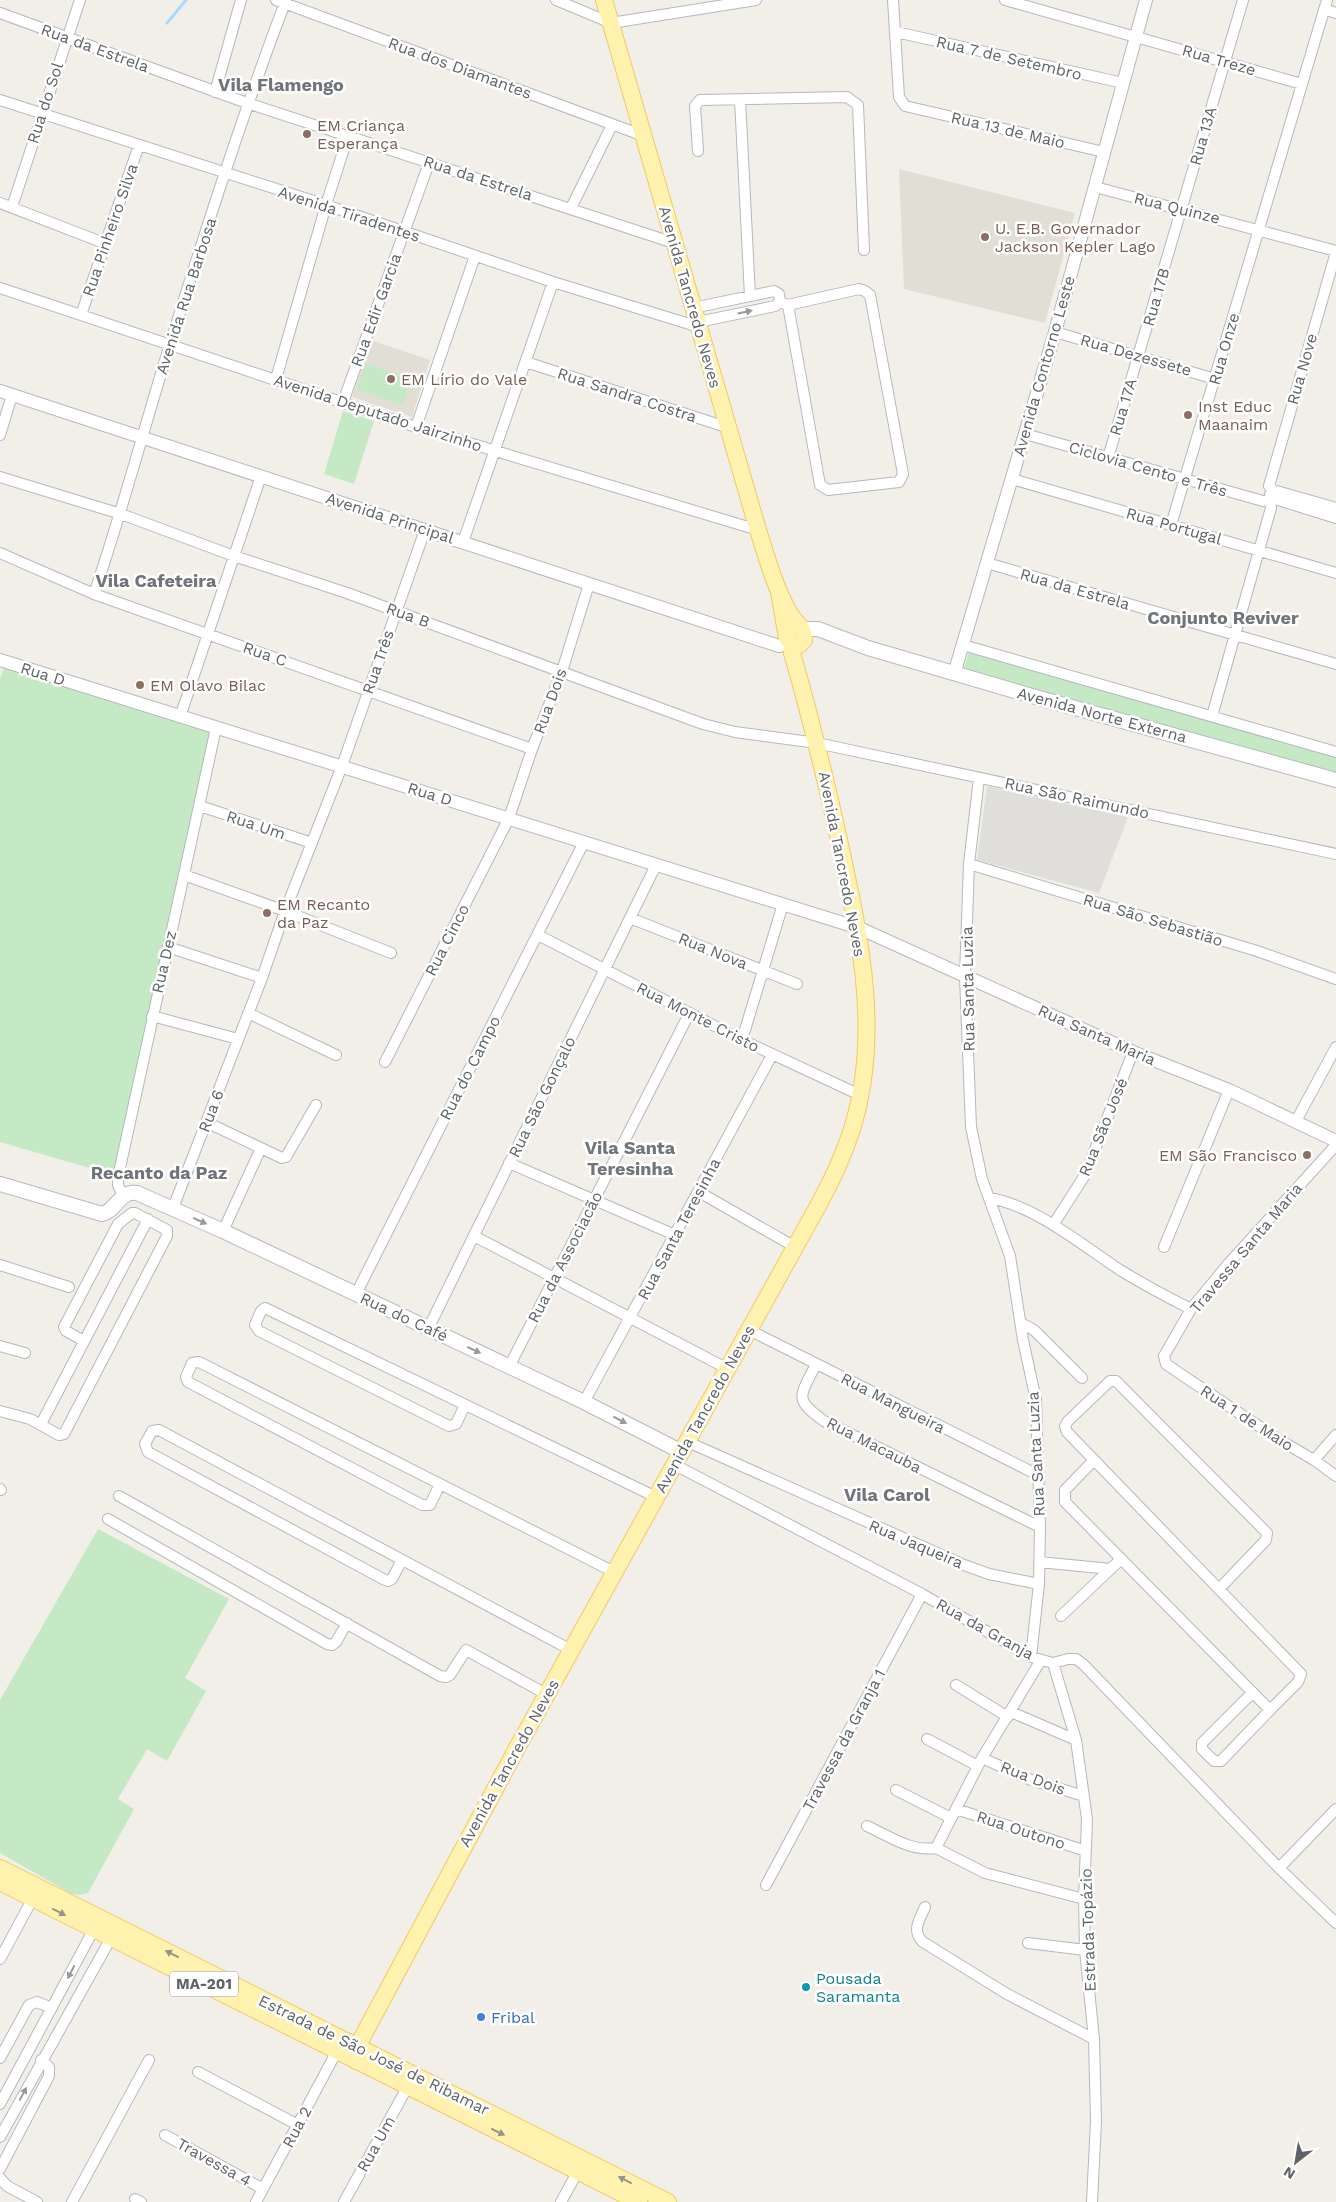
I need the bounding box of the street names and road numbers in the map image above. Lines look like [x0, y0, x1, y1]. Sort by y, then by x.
street label: Rua da Estrela [38, 20, 152, 76]
street label: Rua 7 de Setembro [934, 32, 1084, 84]
street label: Rua dos Diamantes [386, 33, 534, 103]
street label: Rua Treze [1180, 40, 1258, 80]
street label: Rua do Sol [23, 60, 67, 146]
street label: Rua 13A [1186, 104, 1221, 168]
street label: Rua 13 de Maio [949, 108, 1067, 152]
street label: Rua da Estrela [421, 151, 535, 205]
street label: Rua Pinheiro Silva [78, 161, 142, 299]
street label: Avenida Tiradentes [276, 182, 422, 246]
street label: Rua Quinze [1132, 188, 1222, 228]
street label: Avenida Tancredo Neves [655, 204, 725, 390]
street label: Avenida Rua Barbosa [152, 215, 220, 377]
street label: Rua Edir Garcia [347, 251, 405, 369]
street label: Rua 17B [1139, 266, 1173, 328]
street label: Avenida Contorno Leste [1009, 273, 1079, 459]
street label: Rua Onze [1205, 311, 1243, 387]
street label: Rua Dezessete [1078, 330, 1194, 380]
street label: Rua Nove [1283, 331, 1321, 407]
street label: Rua Sandra Costra [555, 364, 699, 426]
street label: Avenida Deputado Jairzinho [271, 370, 485, 456]
street label: Rua 17A [1105, 376, 1141, 438]
street label: Ciclovia Cento e Três [1067, 437, 1229, 501]
street label: Avenida Principal [324, 488, 457, 548]
street label: Rua Portugal [1124, 503, 1224, 549]
street label: Rua da Estrela [1018, 564, 1132, 614]
street label: Rua B [384, 598, 432, 632]
street label: Rua Três [358, 627, 398, 697]
street label: Rua C [240, 638, 290, 670]
street label: Rua D [18, 658, 68, 690]
street label: Rua Dois [529, 666, 571, 736]
street label: Avenida Norte Externa [1015, 683, 1189, 747]
street label: Avenida Tancredo Neves [815, 770, 869, 958]
street label: Rua São Raimundo [1003, 773, 1151, 823]
street label: Rua D [405, 778, 455, 810]
street label: Rua Um [224, 807, 288, 843]
street label: Rua São Sebastião [1081, 890, 1225, 950]
street label: Rua Cinco [421, 901, 473, 979]
street label: Rua Santa Luzia [957, 926, 979, 1052]
street label: Rua Dez [148, 929, 180, 995]
street label: Rua Nova [676, 929, 750, 973]
street label: Rua Monte Cristo [633, 978, 763, 1056]
street label: Rua Santa Maria [1035, 1001, 1159, 1069]
street label: Rua do Campo [436, 1013, 504, 1123]
street label: Rua São Gonçalo [504, 1033, 580, 1161]
street label: Rua São José [1075, 1075, 1131, 1179]
street label: Rua 6 [194, 1087, 228, 1135]
street label: Rua Santa Teresinha [634, 1155, 724, 1303]
street label: Travessa Santa Maria [1186, 1179, 1306, 1317]
street label: Rua da Associacão [524, 1188, 606, 1326]
street label: Rua do Café [357, 1288, 451, 1346]
street label: Avenida Tancredo Neves [651, 1322, 759, 1496]
street label: Rua Mangueira [838, 1369, 948, 1437]
street label: Rua 1 de Maio [1197, 1381, 1297, 1455]
street label: Rua Santa Luzia [1023, 1391, 1049, 1517]
street label: Rua Macauba [823, 1413, 925, 1477]
street label: Rua Jaqueira [866, 1516, 966, 1572]
street label: Rua da Granja [933, 1594, 1037, 1664]
street label: Travessa da Granja 1 [799, 1666, 889, 1814]
street label: Avenida Tancredo Neves [455, 1676, 563, 1850]
street label: Rua Dois [998, 1757, 1068, 1799]
street label: Rua Outono [974, 1807, 1068, 1853]
street label: Estrada Topázio [1076, 1868, 1100, 1992]
road number: MA-201 [170, 1972, 238, 1996]
street label: Estrada de São José de Ribamar [255, 1991, 493, 2120]
street label: Rua 2 [278, 2103, 316, 2151]
street label: Rua Um [353, 2113, 399, 2175]
street label: Travessa 4 [174, 2134, 255, 2190]

